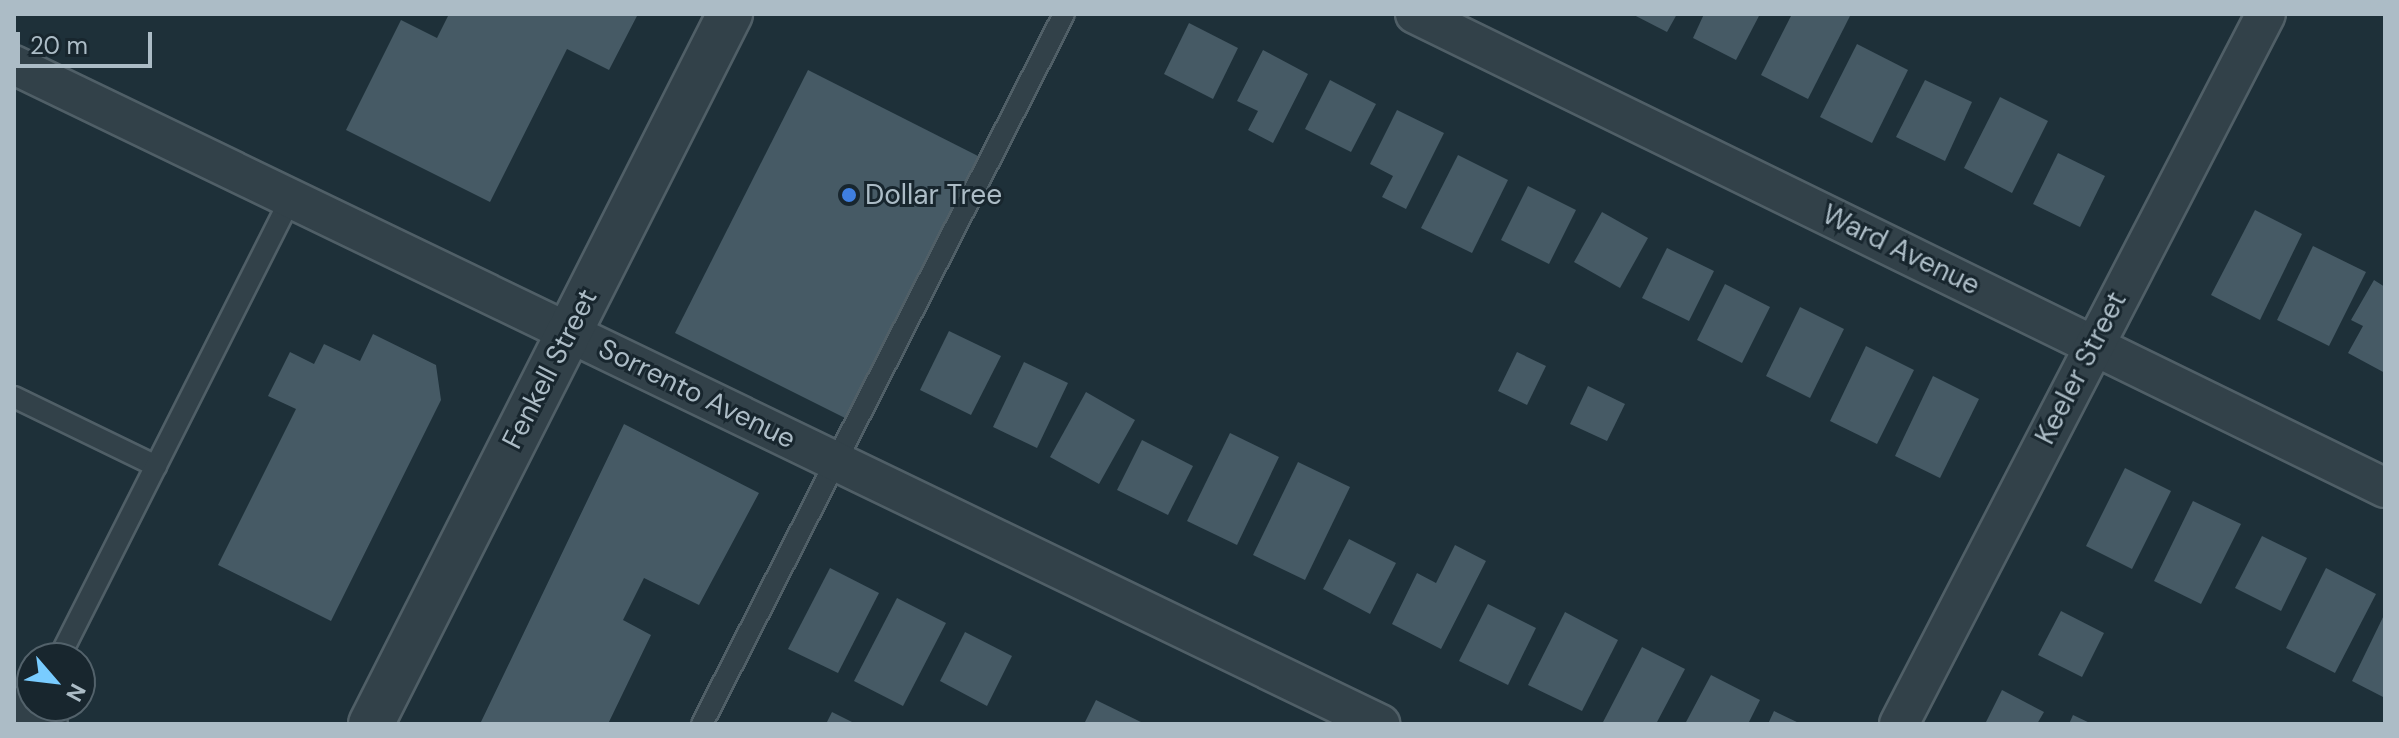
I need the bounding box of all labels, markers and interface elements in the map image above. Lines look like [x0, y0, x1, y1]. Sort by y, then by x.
scale bar [20, 16, 156, 66]
text: 20 m [30, 30, 88, 61]
place label: Dollar Tree [865, 178, 1002, 212]
marker: Dollar Tree [840, 186, 858, 204]
street label: Ward Avenue [1817, 197, 1985, 303]
street label: Fenkell Street [495, 284, 605, 454]
street label: Keeler Street [2028, 286, 2134, 450]
street label: Sorrento Avenue [593, 332, 801, 456]
north arrow [16, 642, 96, 722]
text: N [59, 679, 92, 706]

